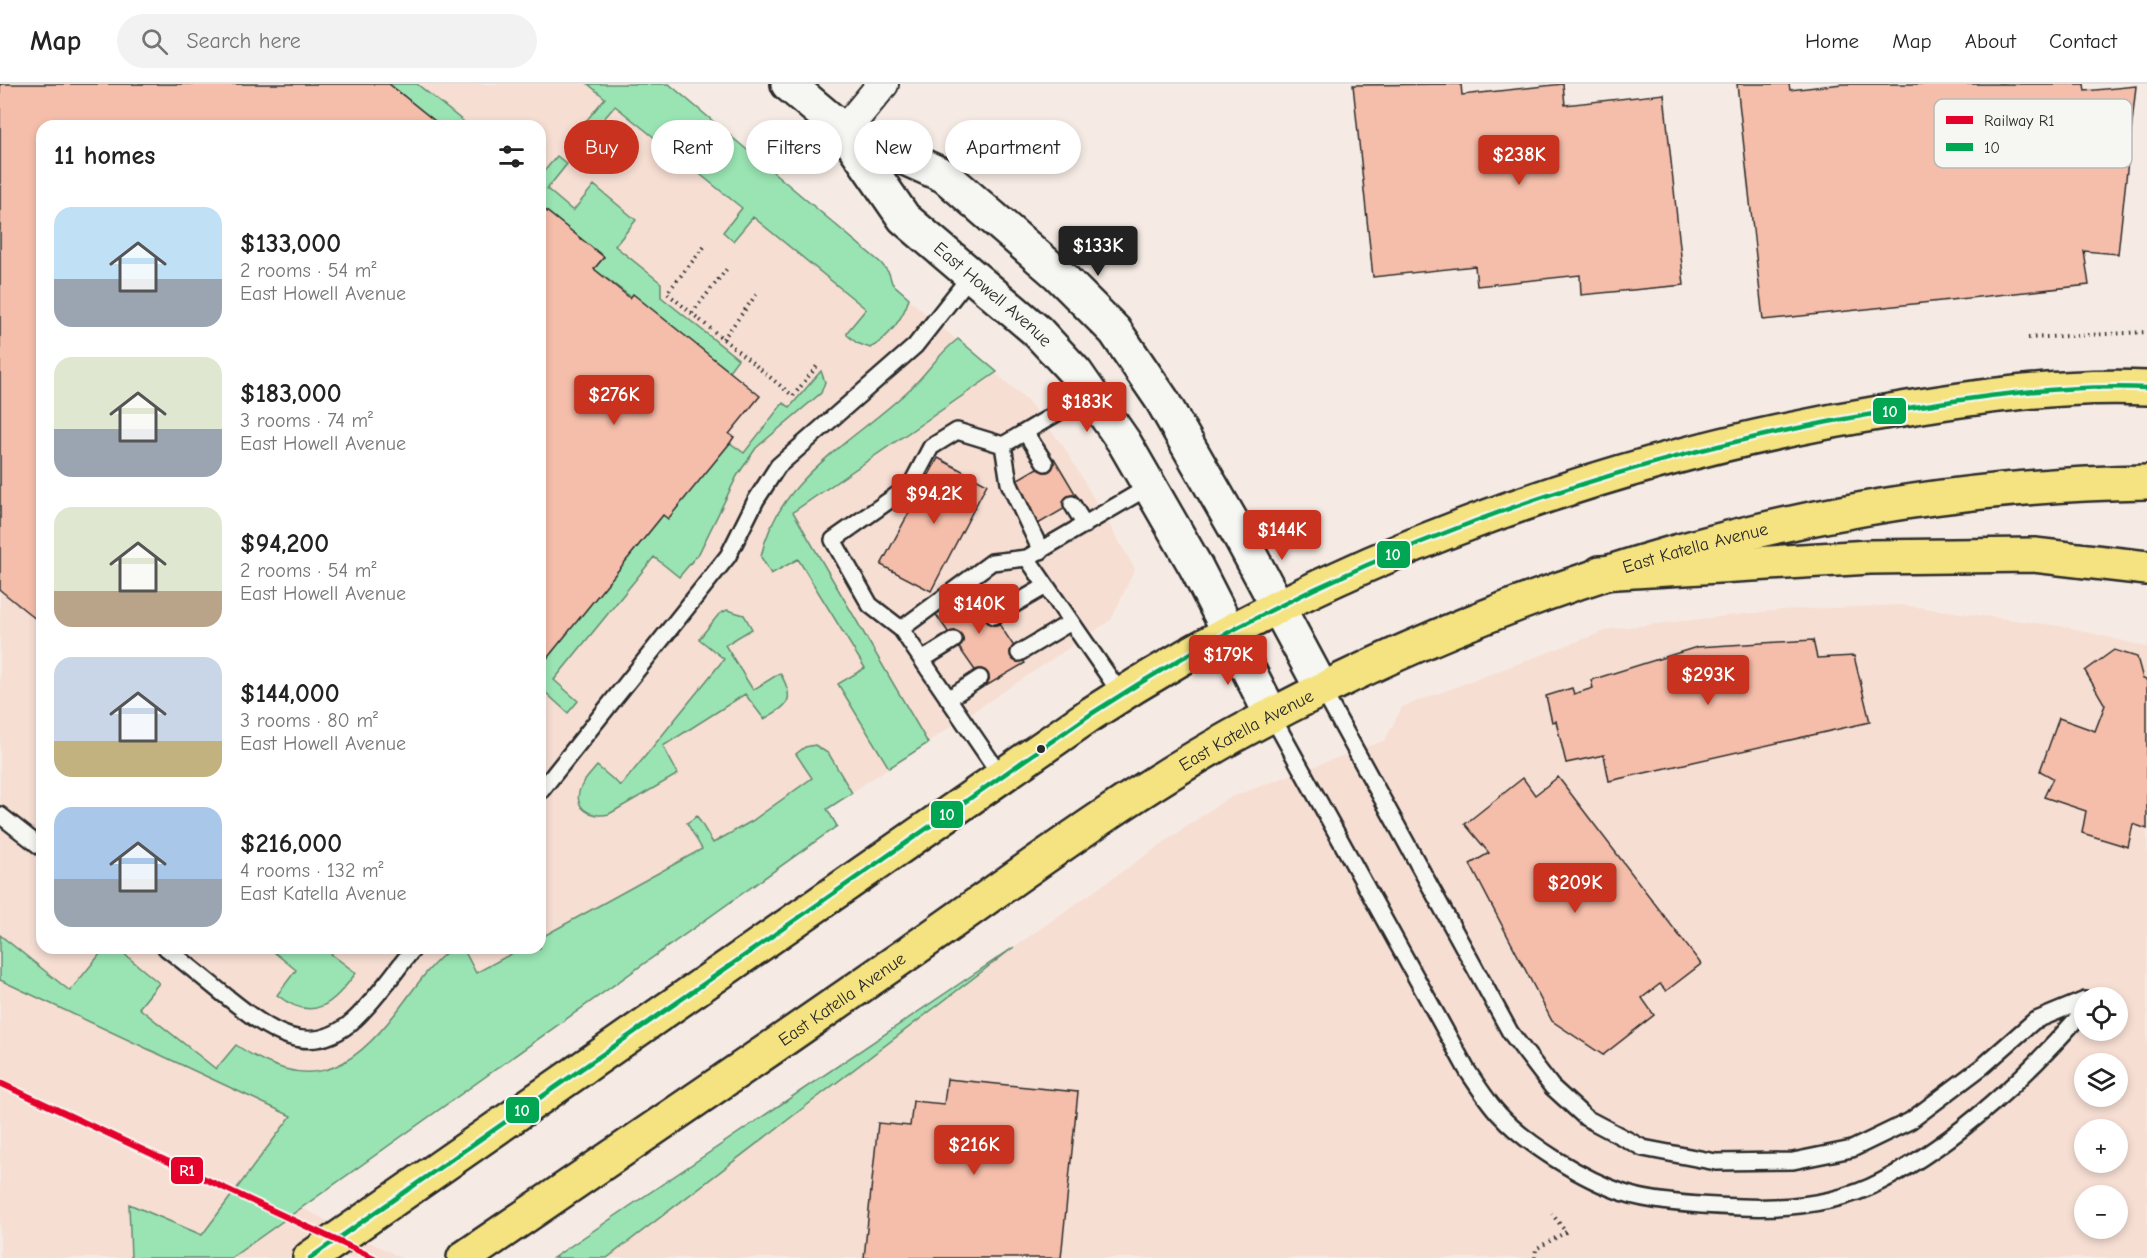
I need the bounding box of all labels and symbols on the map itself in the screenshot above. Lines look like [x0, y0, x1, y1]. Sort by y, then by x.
legend [1934, 99, 2132, 168]
text: Railway R1 [1984, 112, 2055, 130]
pin: $238K [1477, 135, 1561, 186]
text: 10 [1984, 139, 2000, 157]
pin: $133K [1056, 226, 1140, 277]
street label: East Howell Avenue [930, 237, 1057, 351]
pin: $276K [572, 375, 656, 426]
pin: $183K [1045, 382, 1129, 433]
line badge: 10 [1872, 397, 1907, 425]
text: 10 [1882, 403, 1898, 421]
pin: $94.2K [885, 474, 983, 525]
pin: $144K [1240, 510, 1324, 561]
street label: East Katella Avenue [1620, 518, 1770, 578]
line badge: 10 [1376, 540, 1411, 569]
text: 10 [1385, 546, 1401, 564]
pin: $140K [937, 584, 1021, 635]
pin: $179K [1186, 635, 1270, 686]
pin: $293K [1666, 655, 1750, 706]
street label: East Katella Avenue [1175, 685, 1317, 776]
unlabelled marker [1035, 743, 1047, 755]
line badge: 10 [930, 800, 964, 829]
text: 10 [939, 806, 955, 824]
pin: $209K [1533, 863, 1617, 914]
street label: East Katella Avenue [774, 948, 910, 1051]
line badge: 10 [505, 1096, 540, 1124]
text: 10 [514, 1102, 530, 1120]
pin: $216K [932, 1125, 1016, 1176]
line badge: R1 [170, 1156, 204, 1185]
text: R1 [179, 1162, 195, 1180]

